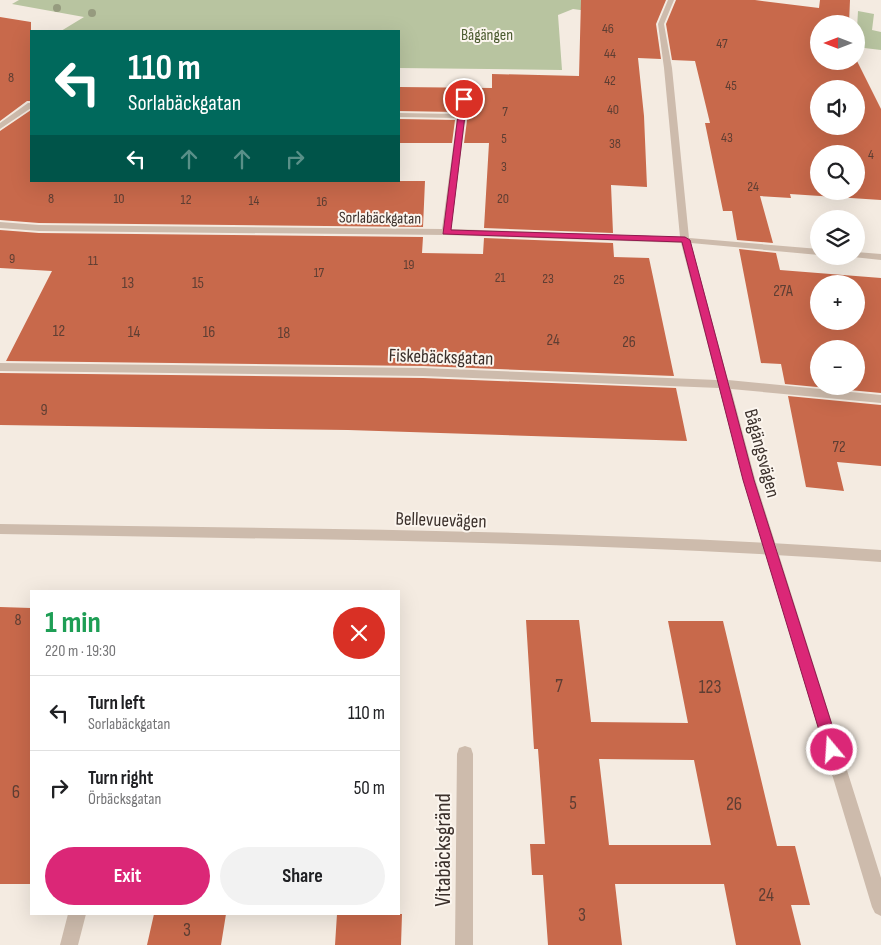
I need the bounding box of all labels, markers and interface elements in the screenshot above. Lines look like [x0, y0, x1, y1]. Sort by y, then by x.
north arrow [810, 15, 865, 70]
map controls [810, 15, 865, 395]
house number: 46 [602, 20, 614, 37]
park label: Bågängen [461, 26, 513, 45]
house number: 47 [716, 35, 728, 52]
house number: 44 [604, 45, 616, 62]
text: 110 m [128, 47, 201, 90]
icon: left [45, 50, 110, 115]
house number: 8 [8, 69, 14, 86]
house number: 42 [604, 72, 616, 89]
house number: 45 [725, 77, 737, 94]
pin [443, 78, 485, 120]
button: sound [810, 80, 865, 135]
icon: arrive [450, 85, 478, 113]
text: Sorlabäckgatan [128, 90, 241, 117]
house number: 40 [607, 101, 619, 118]
house number: 7 [502, 103, 508, 120]
house number: 43 [721, 129, 733, 146]
house number: 5 [501, 130, 507, 147]
house number: 38 [609, 135, 621, 152]
icon: left [122, 145, 150, 173]
icon: ahead [175, 145, 203, 173]
icon: ahead [228, 145, 256, 173]
icon: right [281, 145, 309, 173]
button: search [810, 145, 865, 200]
house number: 4 [868, 146, 874, 163]
house number: 3 [501, 158, 507, 175]
house number: 24 [747, 178, 759, 195]
house number: 8 [48, 190, 54, 207]
house number: 10 [113, 190, 125, 207]
house number: 20 [497, 190, 509, 207]
house number: 12 [181, 191, 192, 208]
house number: 14 [249, 192, 260, 209]
house number: 16 [316, 193, 328, 210]
street label: Sorlabäckgatan [339, 208, 421, 229]
button: layers [810, 210, 865, 265]
house number: 9 [9, 250, 15, 267]
house number: 11 [88, 252, 98, 269]
house number: 19 [403, 256, 415, 273]
house number: 17 [314, 264, 325, 281]
house number: 21 [495, 269, 505, 286]
house number: 23 [542, 270, 554, 287]
house number: 25 [613, 271, 625, 288]
house number: 13 [122, 274, 134, 293]
house number: 15 [192, 274, 204, 293]
button: + [810, 275, 865, 330]
house number: 27A [773, 282, 793, 301]
house number: 12 [53, 322, 65, 341]
house number: 14 [128, 323, 140, 342]
house number: 16 [203, 323, 215, 342]
house number: 18 [278, 324, 290, 343]
house number: 24 [546, 331, 560, 350]
house number: 26 [622, 333, 636, 352]
button: − [810, 340, 865, 395]
street label: Fiskebäcksgatan [388, 344, 494, 371]
house number: 9 [40, 401, 48, 420]
street label: Bågängsvägen [739, 407, 784, 500]
house number: 72 [833, 438, 845, 457]
street label: Bellevuevägen [395, 507, 487, 534]
text: 1 min [45, 605, 101, 641]
button: close [333, 607, 385, 659]
house number: 8 [14, 611, 22, 630]
text: 220 m · 19:30 [45, 642, 116, 661]
house number: 7 [555, 675, 563, 698]
house number: 123 [699, 676, 721, 699]
text: Turn left [88, 692, 145, 715]
icon: left [45, 699, 73, 727]
text: 110 m [348, 702, 385, 725]
text: Sorlabäckgatan [88, 715, 170, 734]
position arrow [805, 723, 857, 775]
text: Turn right [88, 767, 153, 790]
icon: right [45, 774, 73, 802]
text: 50 m [354, 777, 385, 800]
house number: 6 [12, 781, 20, 804]
text: Örbäcksgatan [88, 790, 161, 809]
house number: 5 [569, 792, 577, 815]
street label: Vitabäcksgränd [430, 793, 457, 907]
house number: 26 [726, 793, 742, 816]
button: Exit [45, 847, 210, 905]
button: Share [220, 847, 385, 905]
house number: 24 [758, 884, 774, 907]
house number: 3 [578, 904, 586, 927]
house number: 3 [183, 919, 191, 942]

